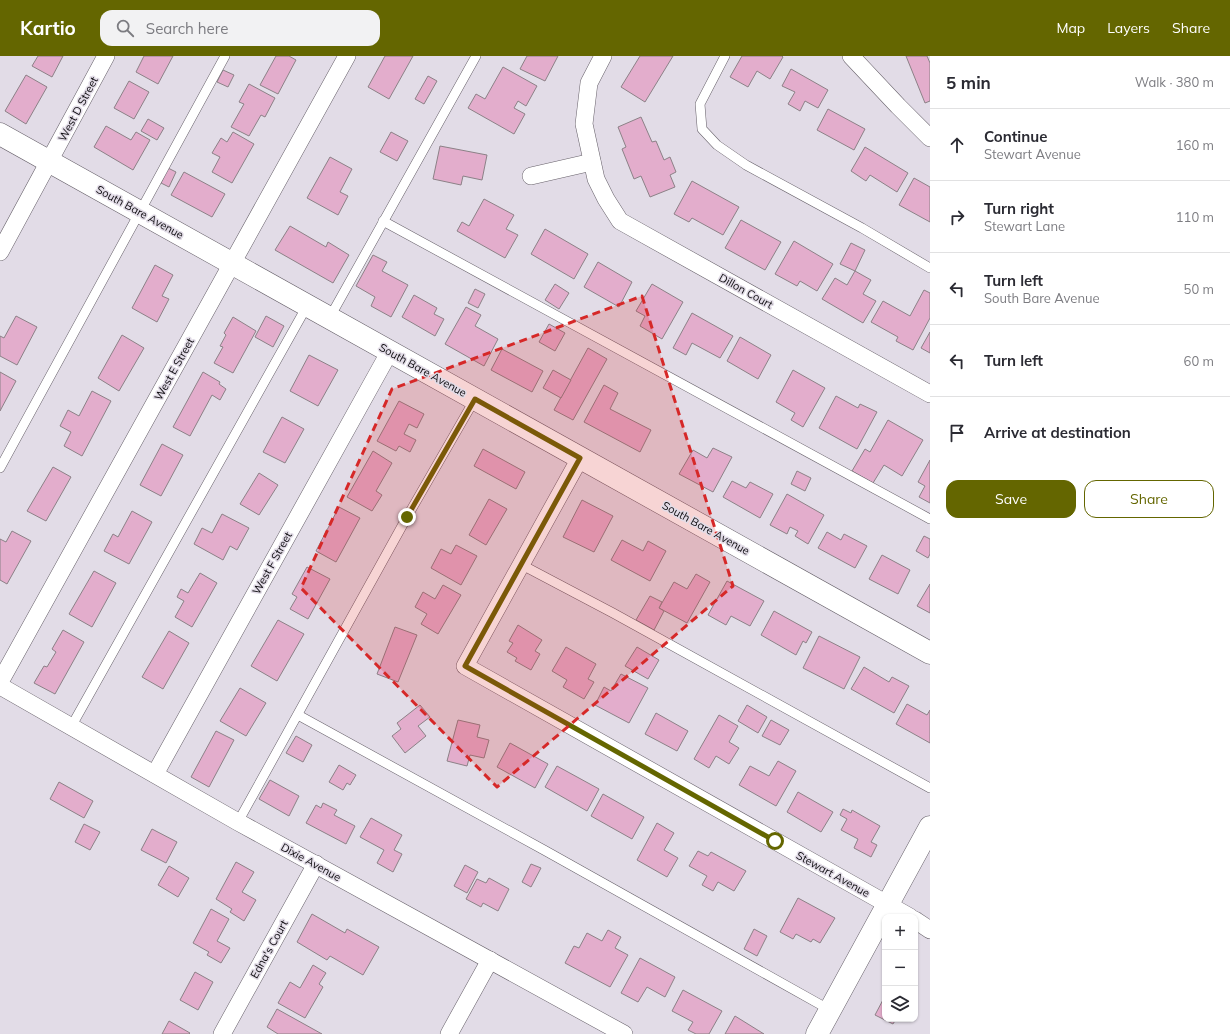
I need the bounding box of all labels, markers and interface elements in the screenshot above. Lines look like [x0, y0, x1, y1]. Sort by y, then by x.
search box [100, 10, 380, 46]
text: Kartio [20, 16, 76, 40]
icon: search [114, 17, 136, 39]
text: Search here [146, 19, 228, 38]
text: Map [1056, 19, 1085, 37]
text: Layers [1107, 19, 1150, 37]
text: Share [1172, 19, 1210, 37]
text: 5 min [946, 72, 991, 93]
street label: West D Street [55, 74, 101, 144]
text: Walk · 380 m [1135, 74, 1214, 90]
text: Continue [984, 127, 1047, 146]
icon: ahead [946, 134, 968, 156]
text: 160 m [1176, 137, 1214, 153]
text: Stewart Avenue [984, 146, 1081, 162]
street label: South Bare Avenue [94, 182, 186, 242]
text: Turn right [984, 199, 1054, 218]
icon: right [946, 206, 968, 228]
text: 110 m [1176, 209, 1214, 225]
text: Stewart Lane [984, 218, 1065, 234]
street label: Dillon Court [717, 270, 776, 312]
text: Turn left [984, 271, 1043, 290]
icon: left [946, 278, 968, 300]
text: 50 m [1184, 281, 1214, 297]
text: South Bare Avenue [984, 290, 1100, 306]
street label: West E Street [151, 335, 197, 403]
street label: South Bare Avenue [377, 340, 469, 400]
icon: left [946, 350, 968, 372]
text: Turn left [984, 351, 1043, 370]
text: 60 m [1184, 353, 1214, 369]
icon: arrive [946, 422, 968, 444]
text: Arrive at destination [984, 423, 1131, 442]
button: Save [946, 480, 1076, 518]
button: Share [1084, 480, 1214, 518]
street label: South Bare Avenue [660, 498, 752, 558]
route end [398, 508, 416, 526]
street label: West F Street [249, 529, 295, 597]
route start [766, 832, 784, 850]
street label: Dixie Avenue [279, 840, 343, 884]
street label: Stewart Avenue [794, 848, 872, 900]
map controls [882, 914, 918, 1022]
button: + [882, 914, 918, 950]
street label: Edna's Court [247, 917, 291, 981]
button: − [882, 950, 918, 986]
button: layers [882, 986, 918, 1022]

